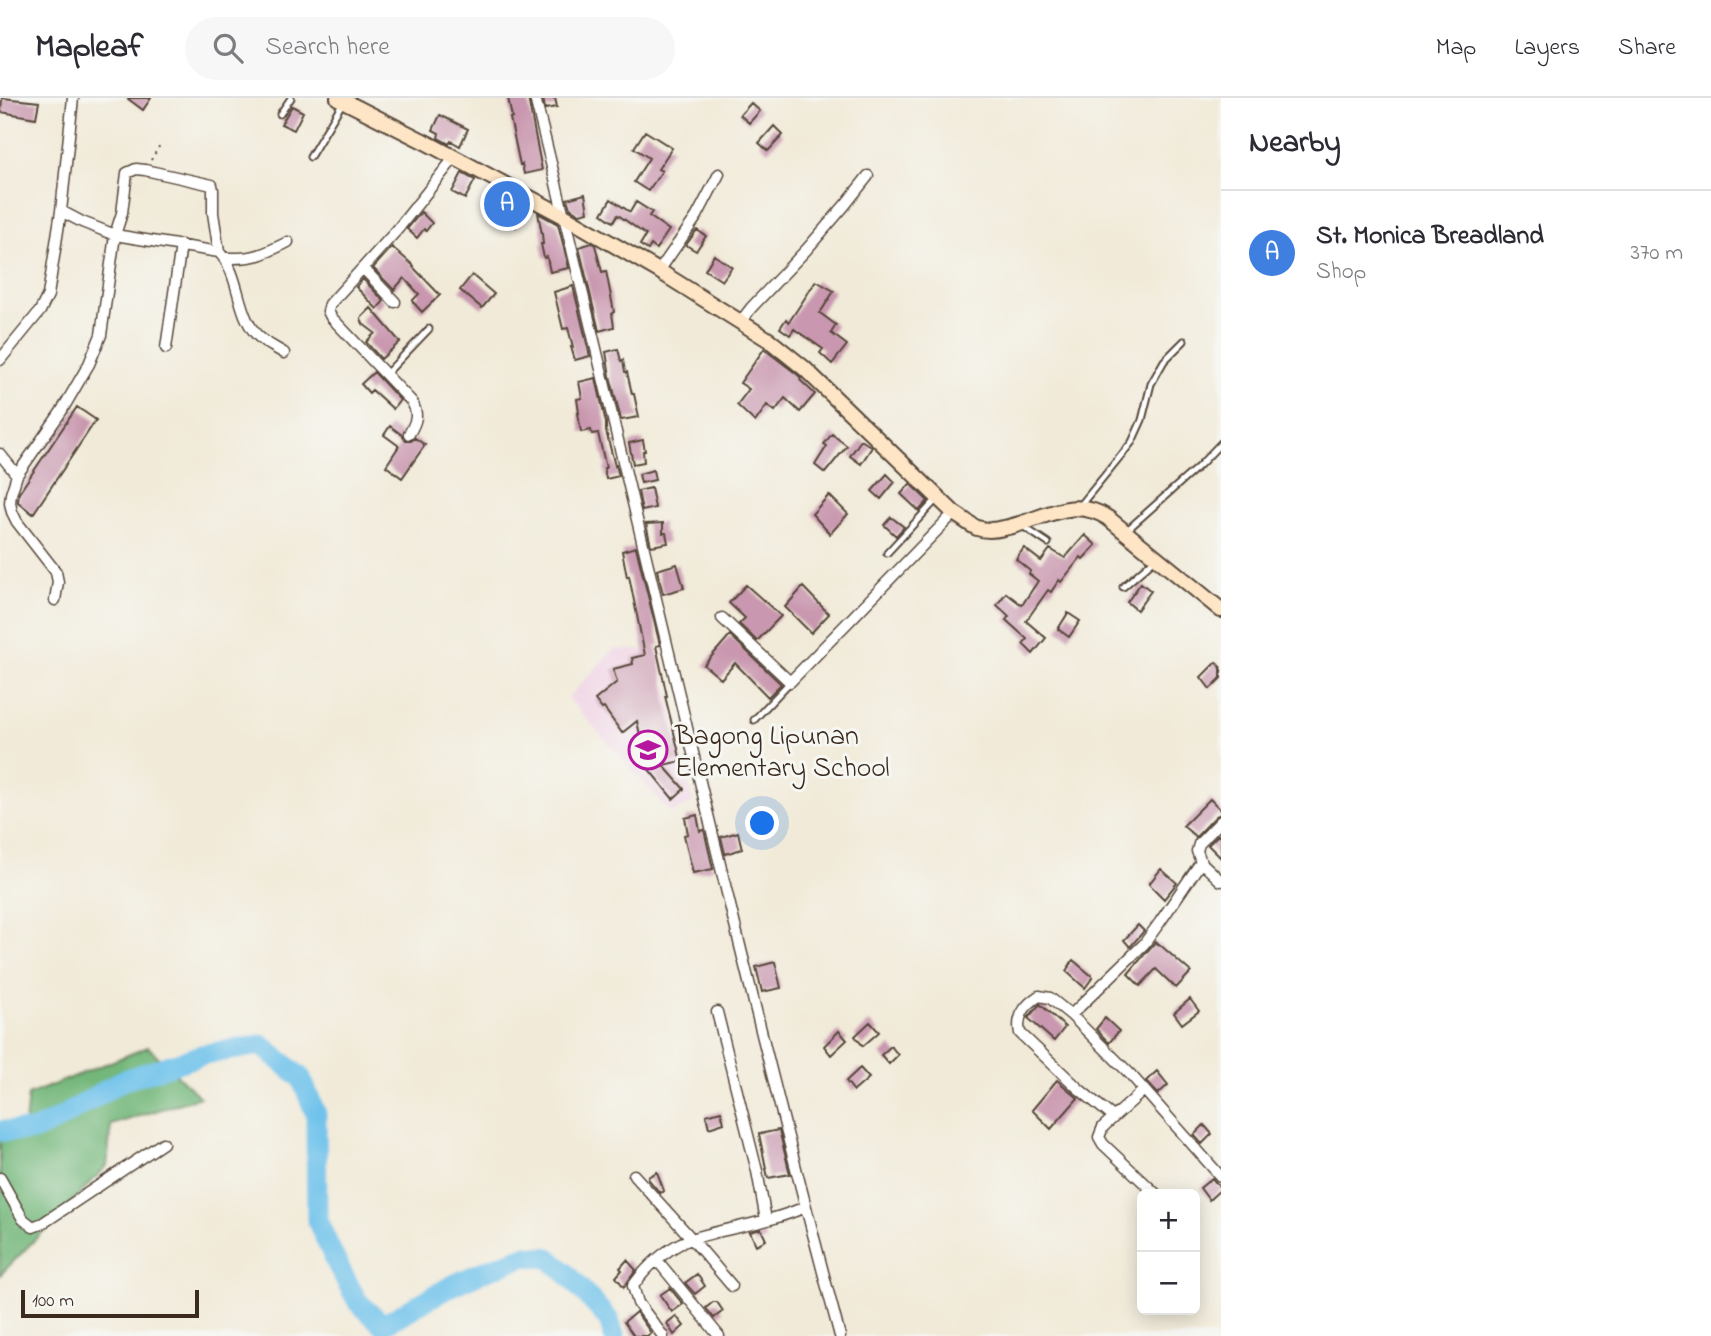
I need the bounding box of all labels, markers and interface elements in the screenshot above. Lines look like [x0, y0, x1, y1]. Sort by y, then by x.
search box [185, 17, 675, 80]
text: Mapleaf [35, 24, 143, 72]
icon: search [209, 29, 247, 67]
text: Search here [265, 29, 390, 67]
text: Map [1436, 31, 1476, 66]
text: Layers [1514, 31, 1580, 66]
text: Share [1618, 31, 1676, 66]
text: Nearby [1249, 122, 1341, 166]
pin: A [484, 178, 530, 230]
text: St. Monica Breadland [1316, 218, 1544, 256]
text: A [1265, 237, 1279, 270]
text: 370 m [1630, 237, 1683, 270]
text: Shop [1316, 256, 1366, 289]
place label: Bagong Lipunan Elementary School [674, 717, 890, 790]
school or university icon: Bagong Lipunan Elementary School [627, 729, 669, 771]
your location [745, 806, 779, 840]
map controls [1137, 1189, 1200, 1315]
button: + [1137, 1189, 1200, 1252]
button: − [1137, 1252, 1200, 1315]
scale bar [21, 1287, 200, 1319]
text: 100 m [32, 1288, 74, 1315]

